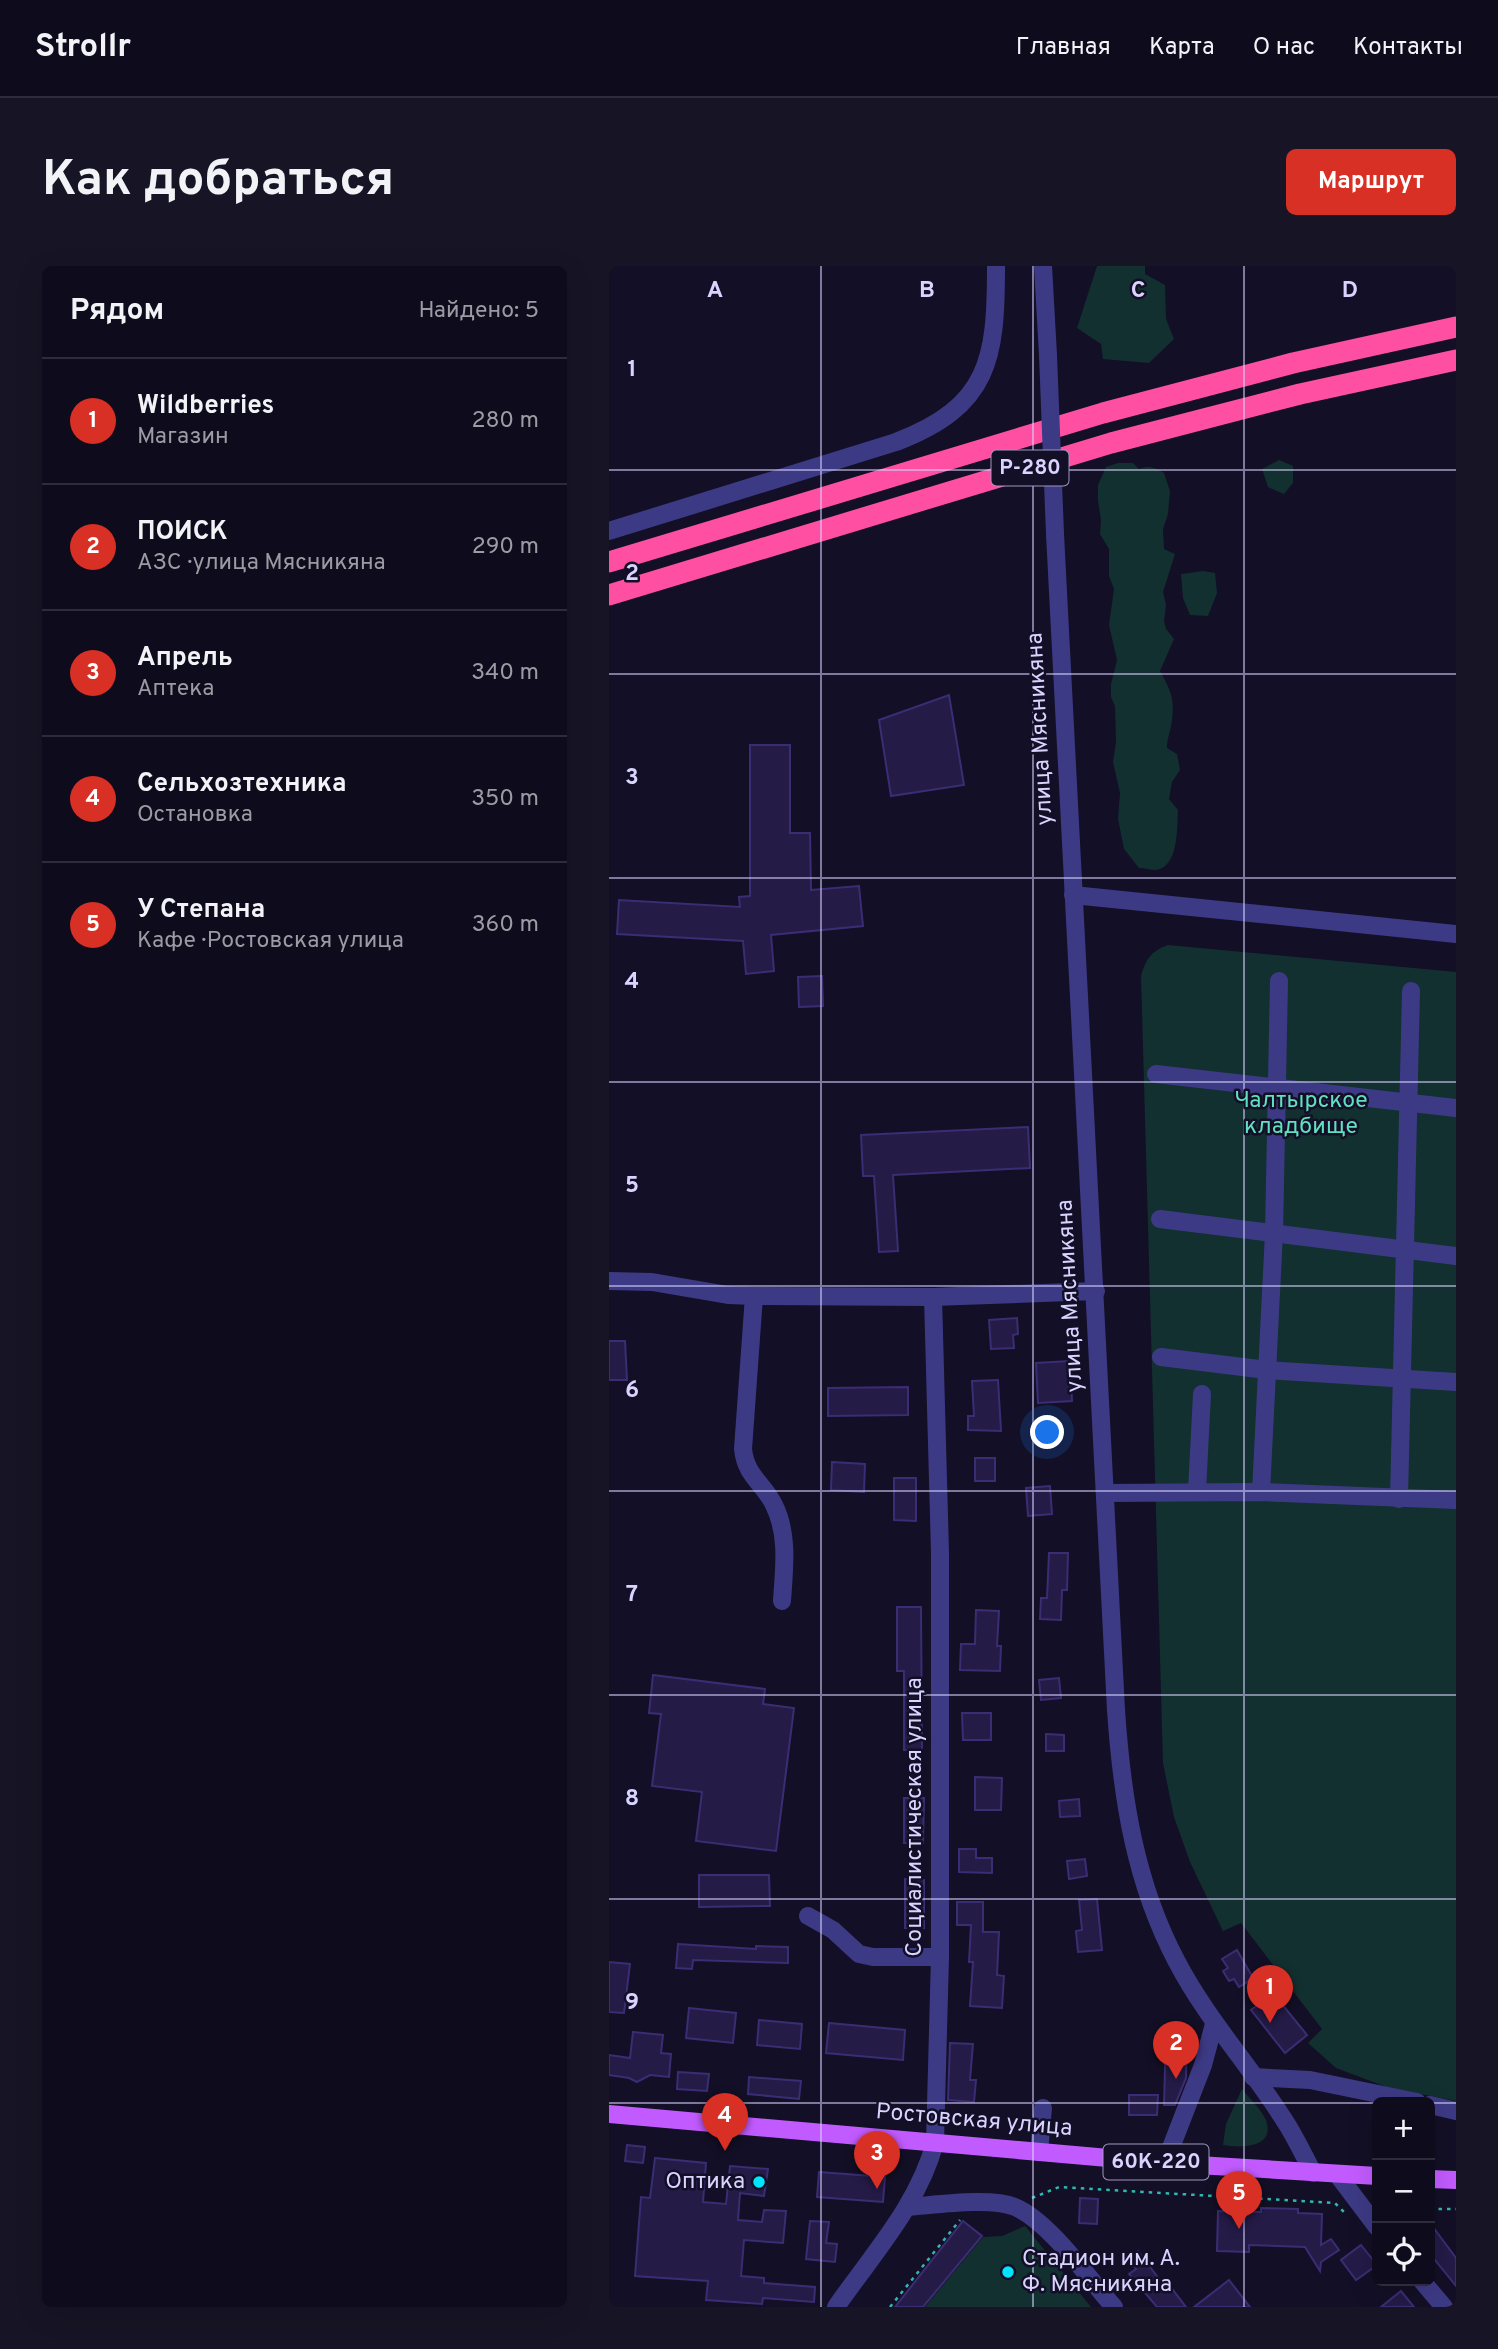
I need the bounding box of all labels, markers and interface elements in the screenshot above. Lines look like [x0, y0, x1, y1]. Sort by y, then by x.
text: Strollr [35, 27, 131, 69]
text: Главная [1016, 33, 1111, 63]
text: Карта [1149, 33, 1215, 63]
text: О нас [1253, 33, 1315, 63]
text: Контакты [1353, 33, 1463, 63]
button: Маршрут [1286, 149, 1456, 215]
text: Как добраться [42, 151, 394, 213]
text: A [707, 277, 723, 306]
text: B [919, 277, 935, 306]
text: C [1131, 277, 1145, 306]
text: D [1342, 277, 1358, 306]
text: Рядом [70, 293, 164, 330]
text: Найдено: 5 [418, 297, 539, 326]
text: 1 [627, 356, 637, 385]
text: Wildberries [137, 390, 274, 423]
text: 1 [88, 407, 98, 436]
text: 280 m [471, 407, 539, 436]
text: Магазин [137, 423, 229, 452]
road number: Р-280 [991, 450, 1069, 486]
text: ПОИСК [137, 516, 228, 549]
text: 2 [86, 533, 100, 562]
text: 290 m [472, 533, 539, 562]
text: АЗС · улица Мясникяна [137, 549, 386, 578]
text: 2 [625, 560, 639, 589]
street label: улица Мясникяна [1021, 632, 1061, 826]
text: Апрель [137, 642, 233, 675]
text: 3 [86, 659, 100, 688]
text: 340 m [471, 659, 539, 688]
text: Аптека [137, 675, 214, 704]
text: 3 [625, 764, 639, 793]
text: Сельхозтехника [137, 768, 346, 801]
text: 4 [86, 785, 100, 814]
text: 350 m [471, 785, 539, 814]
text: Остановка [137, 801, 253, 830]
text: У Степана [137, 894, 265, 927]
text: 5 [86, 911, 100, 940]
text: 360 m [472, 911, 539, 940]
text: Кафе · Ростовская улица [137, 927, 404, 956]
text: 4 [625, 968, 639, 997]
park label: Чалтырское кладбище [1234, 1087, 1368, 1142]
text: 5 [625, 1172, 639, 1201]
street label: улица Мясникяна [1051, 1199, 1091, 1393]
text: 6 [625, 1377, 639, 1406]
your location [1030, 1415, 1064, 1449]
text: 7 [626, 1581, 638, 1610]
street label: Социалистическая улица [901, 1677, 930, 1957]
text: 8 [625, 1785, 639, 1814]
pin: 1 [1247, 1965, 1293, 2023]
text: 9 [625, 1989, 639, 2018]
pin: 2 [1153, 2021, 1199, 2079]
pin: 4 [702, 2093, 748, 2151]
map controls [1372, 2097, 1435, 2286]
button: + [1372, 2097, 1435, 2160]
street label: Ростовская улица [875, 2098, 1073, 2144]
pin: 3 [854, 2131, 900, 2189]
road number: 60К-220 [1103, 2144, 1209, 2179]
button: − [1372, 2160, 1435, 2223]
place label: Оптика [665, 2168, 745, 2197]
pin: 5 [1216, 2171, 1262, 2229]
marker: Оптика [751, 2174, 767, 2190]
button: locate [1372, 2223, 1435, 2286]
place label: Стадион им. А. Ф. Мясникяна [1022, 2245, 1180, 2300]
marker: Стадион им. А. Ф. Мясникяна [1000, 2264, 1016, 2280]

